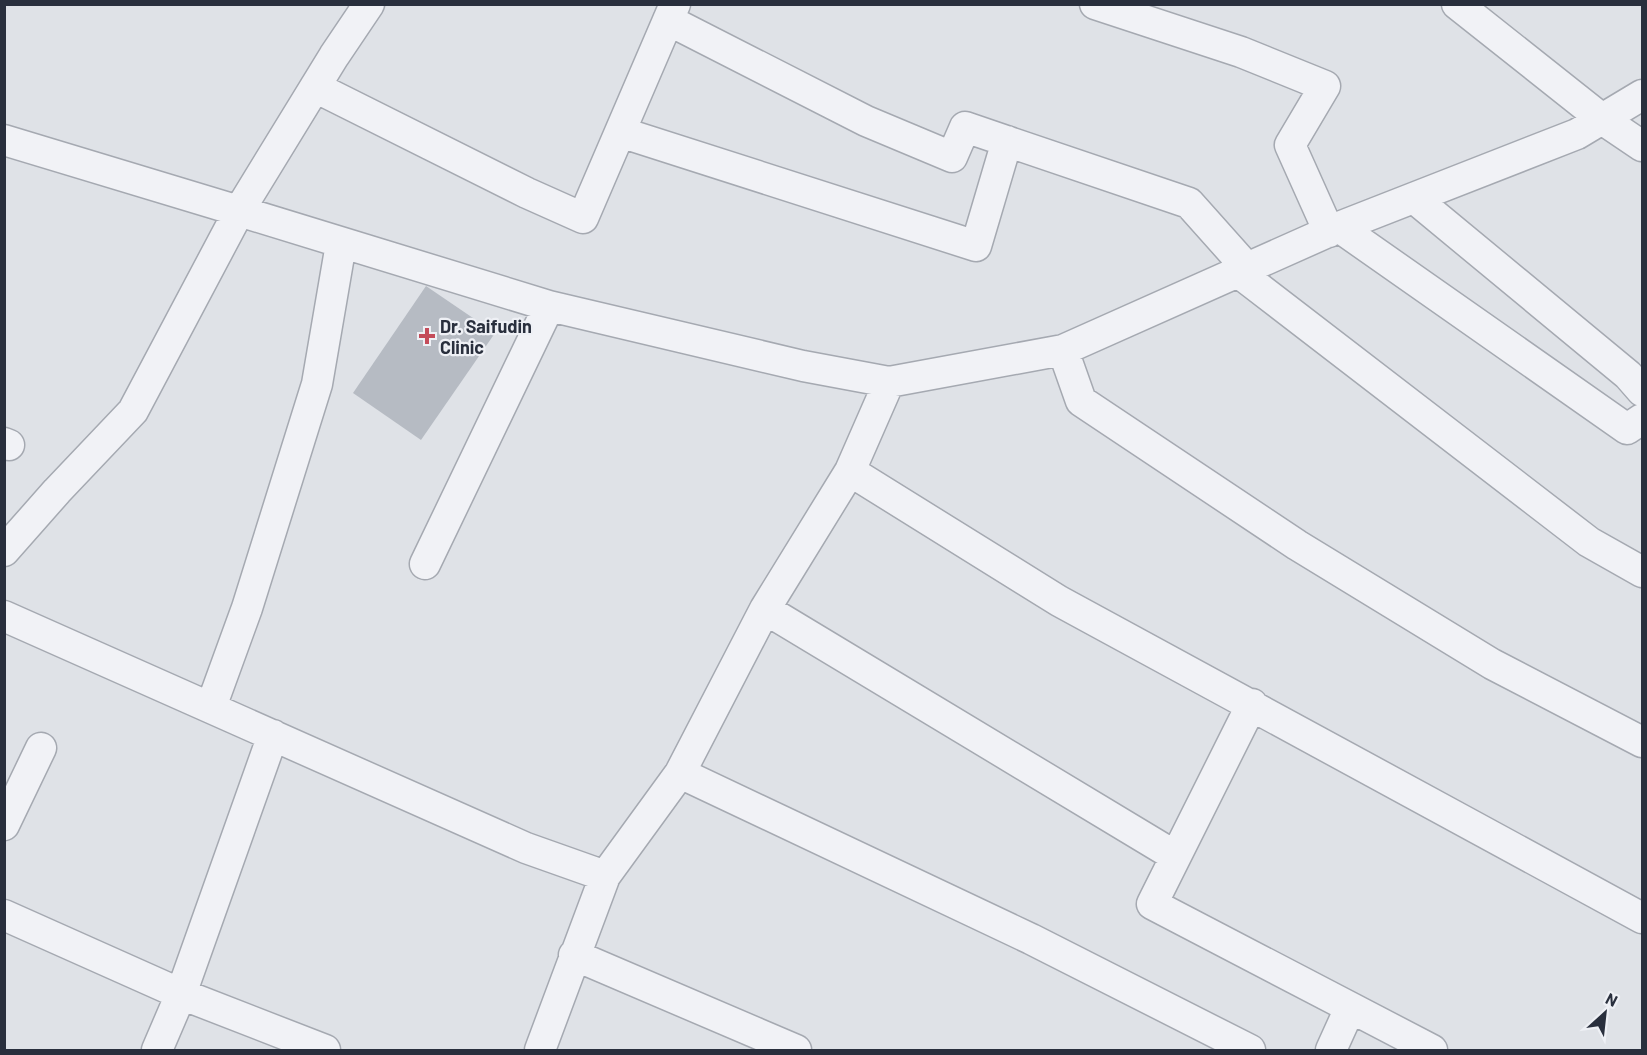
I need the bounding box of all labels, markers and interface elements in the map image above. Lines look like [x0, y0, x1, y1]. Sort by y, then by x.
place label: Dr. Saifudin Clinic [440, 315, 532, 358]
marker: Dr. Saifudin Clinic [418, 327, 436, 345]
north arrow [1575, 983, 1635, 1043]
text: N [1603, 988, 1621, 1010]

